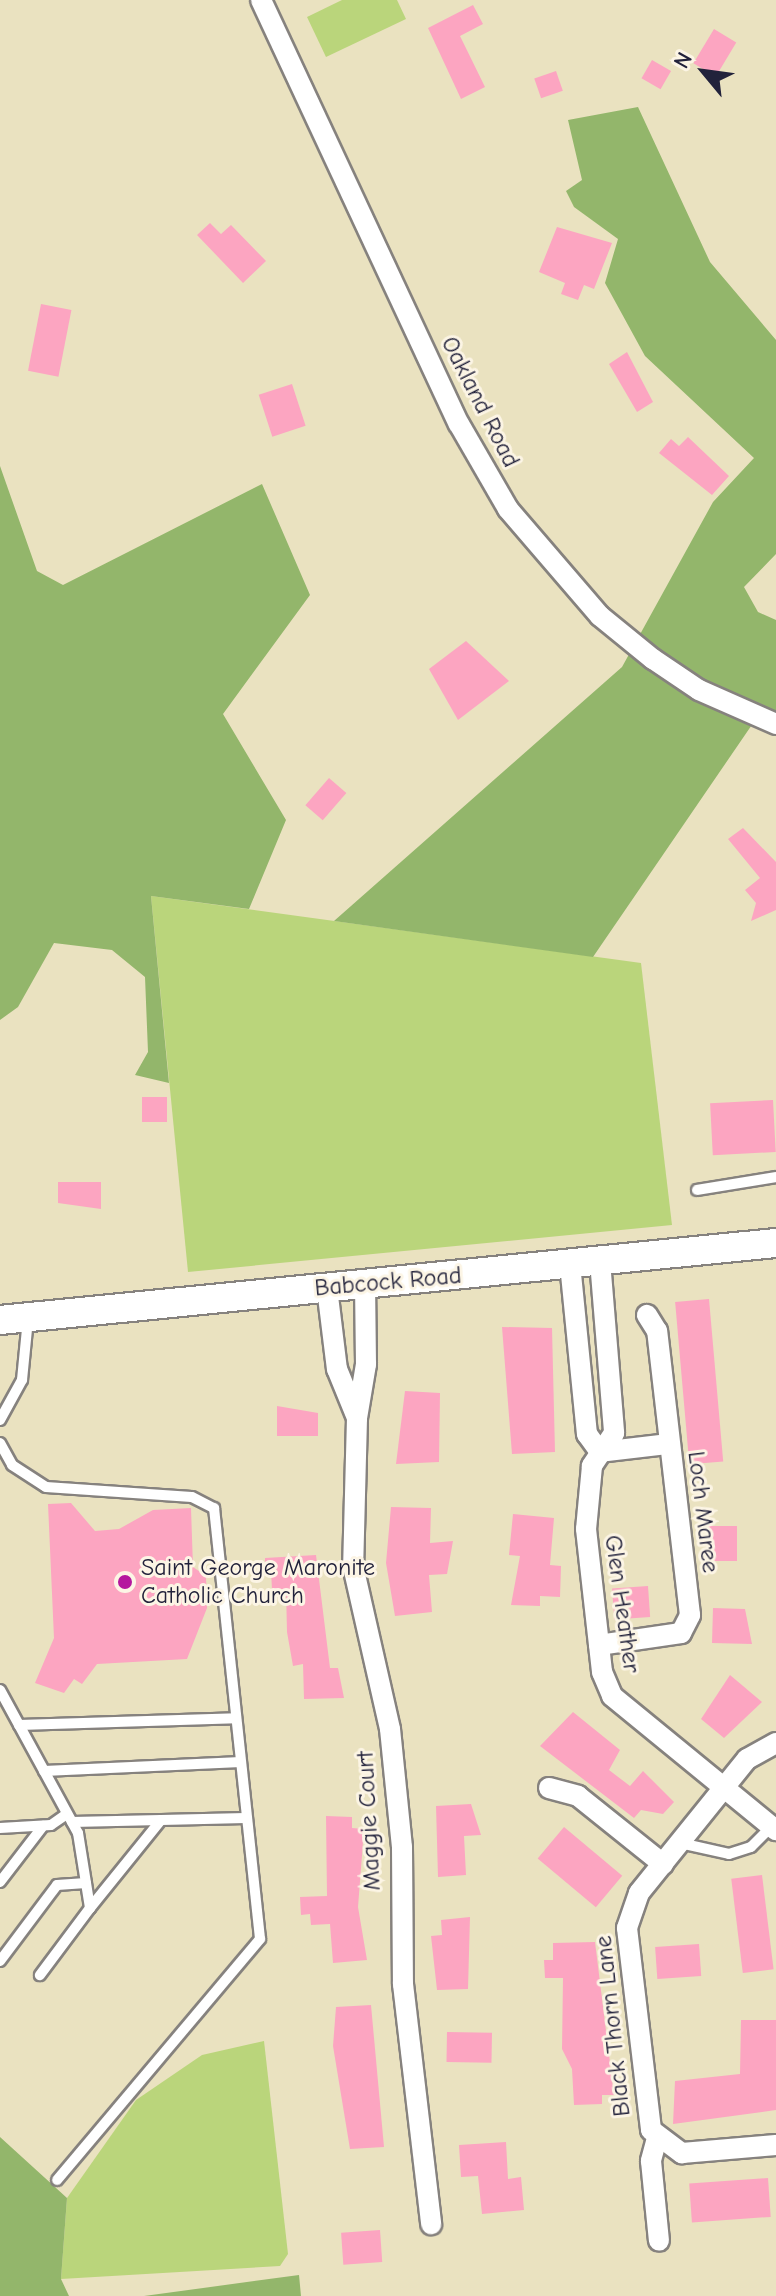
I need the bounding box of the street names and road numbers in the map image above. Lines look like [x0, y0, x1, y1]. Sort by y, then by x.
street label: Oakland Road [435, 332, 525, 472]
street label: Babcock Road [313, 1261, 463, 1303]
street label: Loch Maree [681, 1450, 725, 1574]
street label: Glen Heather [598, 1533, 646, 1675]
street label: Maggie Court [351, 1751, 387, 1891]
street label: Black Thorn Lane [589, 1934, 637, 2118]

